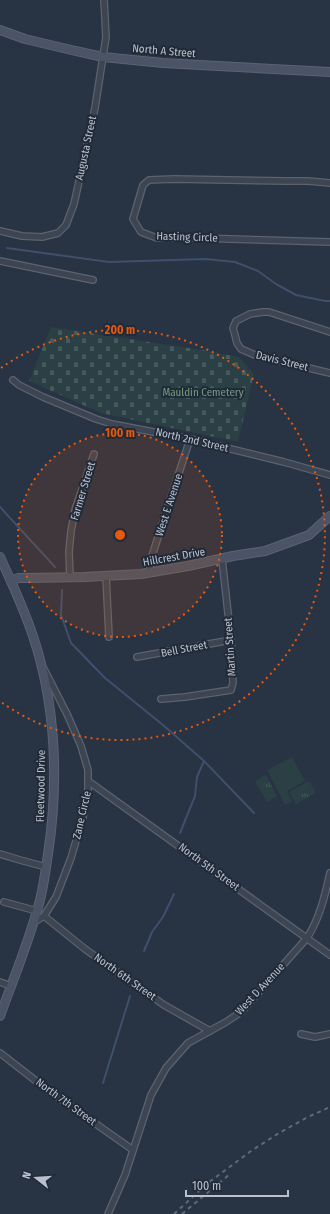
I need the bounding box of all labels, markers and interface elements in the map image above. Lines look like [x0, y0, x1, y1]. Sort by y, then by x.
street label: North A Street [132, 42, 197, 60]
street label: Augusta Street [73, 114, 99, 181]
street label: Hasting Circle [156, 229, 218, 245]
text: 200 m [104, 323, 135, 337]
street label: Davis Street [254, 348, 310, 374]
park label: Mauldin Cemetery [162, 386, 244, 399]
street label: North 2nd Street [154, 425, 230, 455]
text: 100 m [105, 426, 135, 440]
street label: Farmer Street [68, 460, 98, 522]
street label: West E Avenue [153, 472, 185, 538]
centre of rings [113, 528, 127, 542]
street label: Hillcrest Drive [142, 545, 206, 569]
street label: Martin Street [221, 617, 239, 677]
street label: Bell Street [160, 638, 209, 660]
street label: Fleetwood Drive [34, 750, 48, 822]
street label: Zane Circle [70, 790, 94, 840]
street label: North 5th Street [176, 840, 242, 894]
street label: North 6th Street [91, 951, 159, 1003]
street label: West D Avenue [233, 960, 287, 1018]
street label: North 7th Street [33, 1076, 99, 1129]
north arrow [16, 1158, 56, 1198]
text: N [20, 1170, 34, 1180]
scale bar [186, 1172, 288, 1198]
text: 100 m [192, 1179, 221, 1193]

